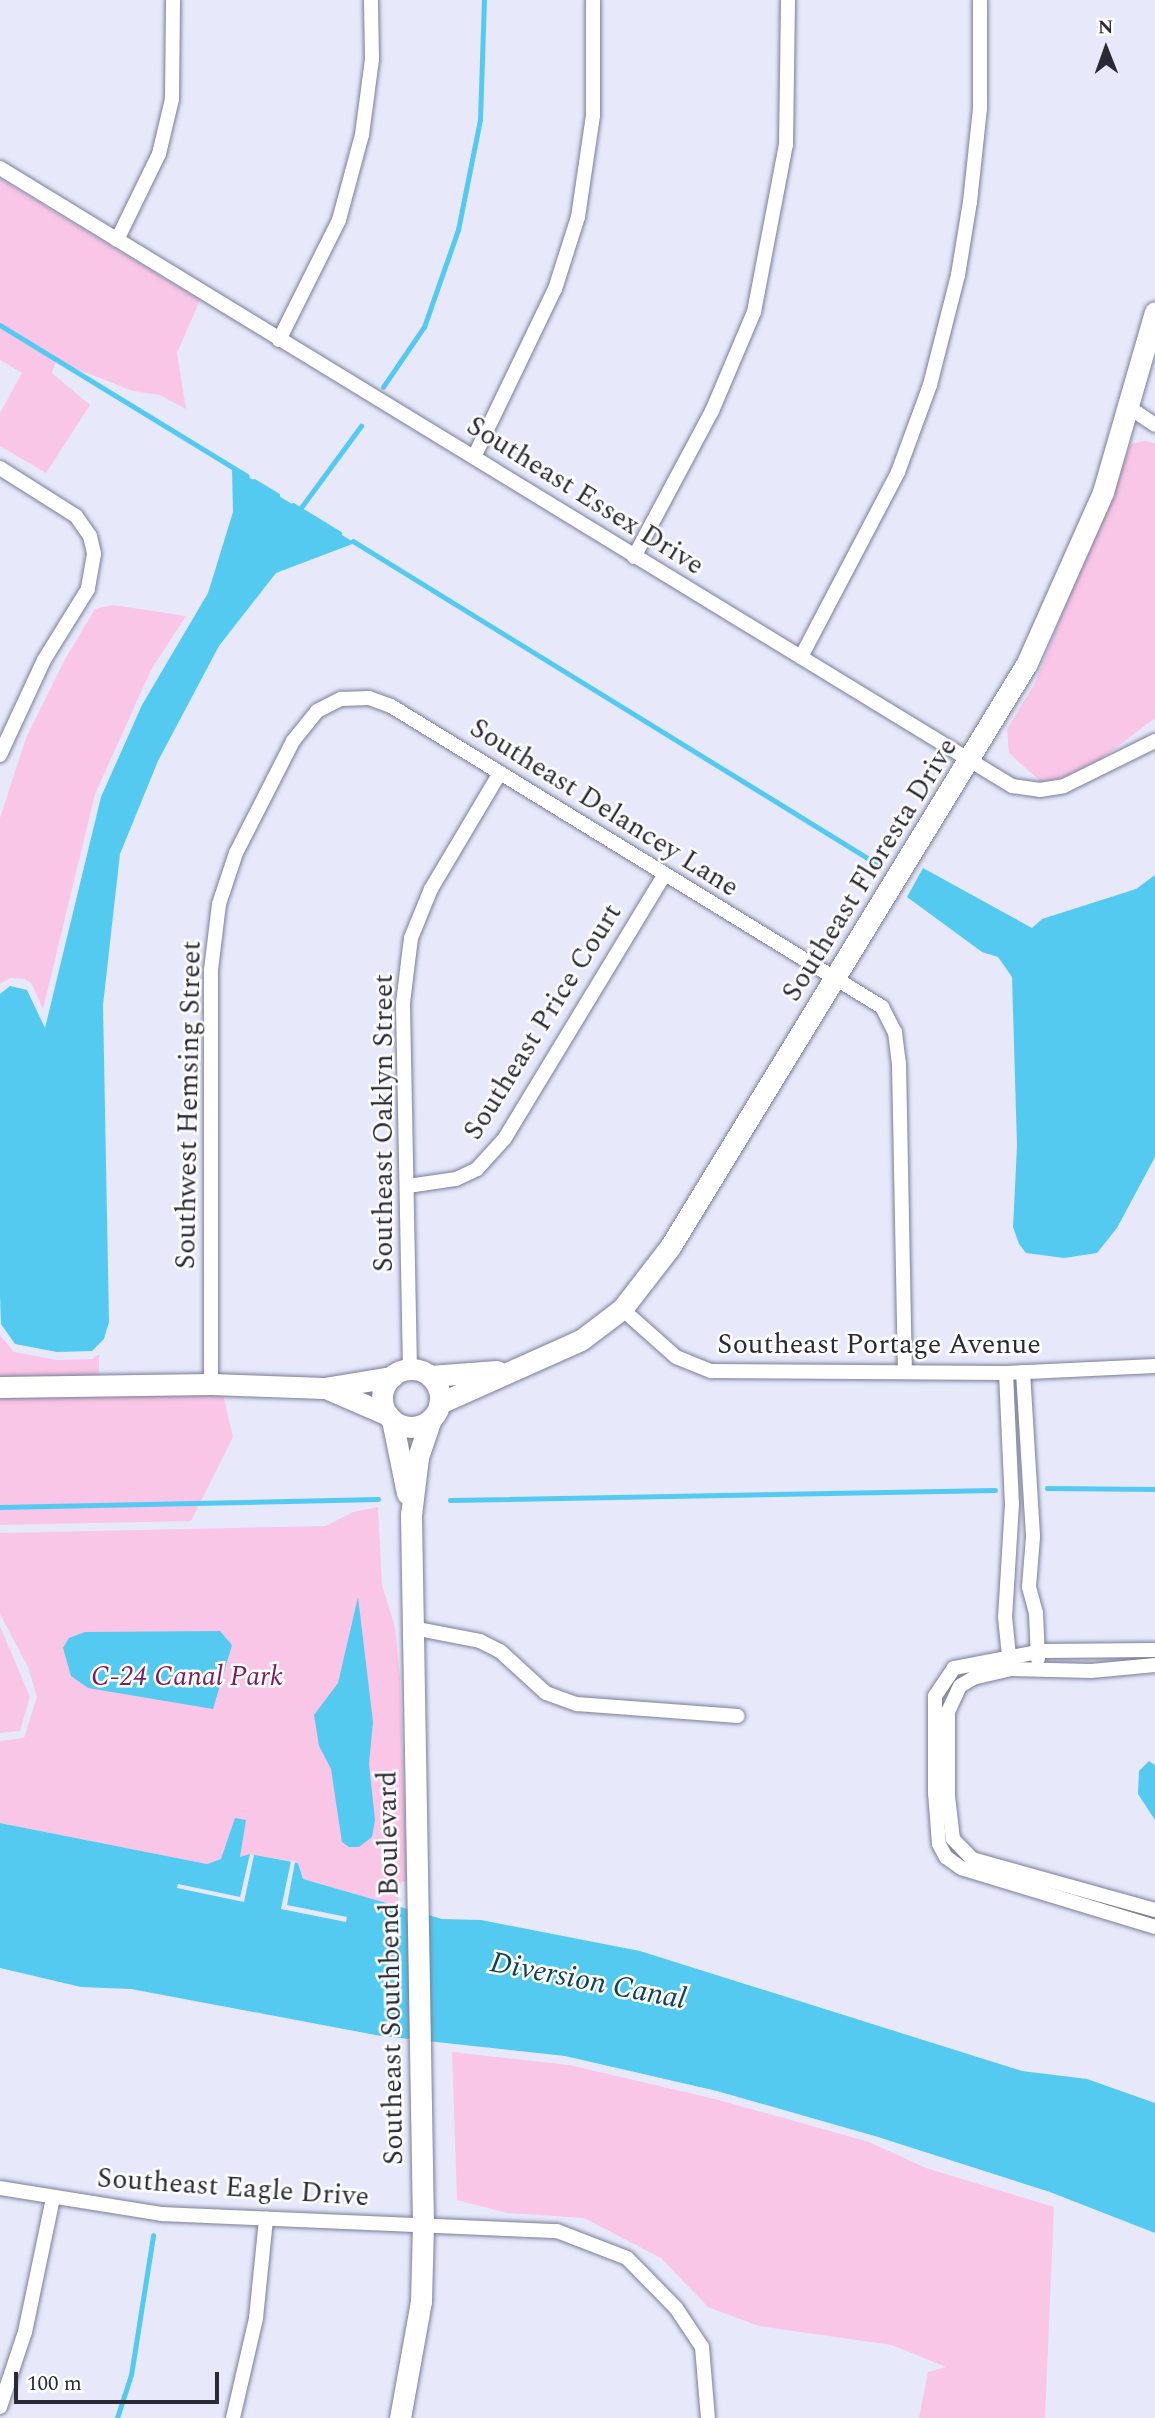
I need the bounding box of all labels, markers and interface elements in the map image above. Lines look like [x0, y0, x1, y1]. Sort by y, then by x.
text: N [1098, 13, 1114, 42]
north arrow [1071, 14, 1141, 84]
street label: Southeast Essex Drive [460, 409, 710, 583]
street label: Southeast Delancey Lane [463, 711, 745, 905]
street label: Southeast Floresta Drive [775, 732, 965, 1008]
street label: Southeast Price Court [457, 898, 629, 1146]
street label: Southwest Hemsing Street [169, 940, 209, 1270]
street label: Southeast Oaklyn Street [367, 974, 401, 1272]
street label: Southeast Portage Avenue [717, 1328, 1041, 1362]
park label: C-24 Canal Park [91, 1660, 283, 1694]
street label: Southeast Southbend Boulevard [371, 1771, 411, 2165]
water label: Diversion Canal [487, 1944, 689, 2018]
street label: Southeast Eagle Drive [96, 2162, 370, 2214]
scale bar [18, 2358, 222, 2402]
text: 100 m [27, 2368, 82, 2400]

